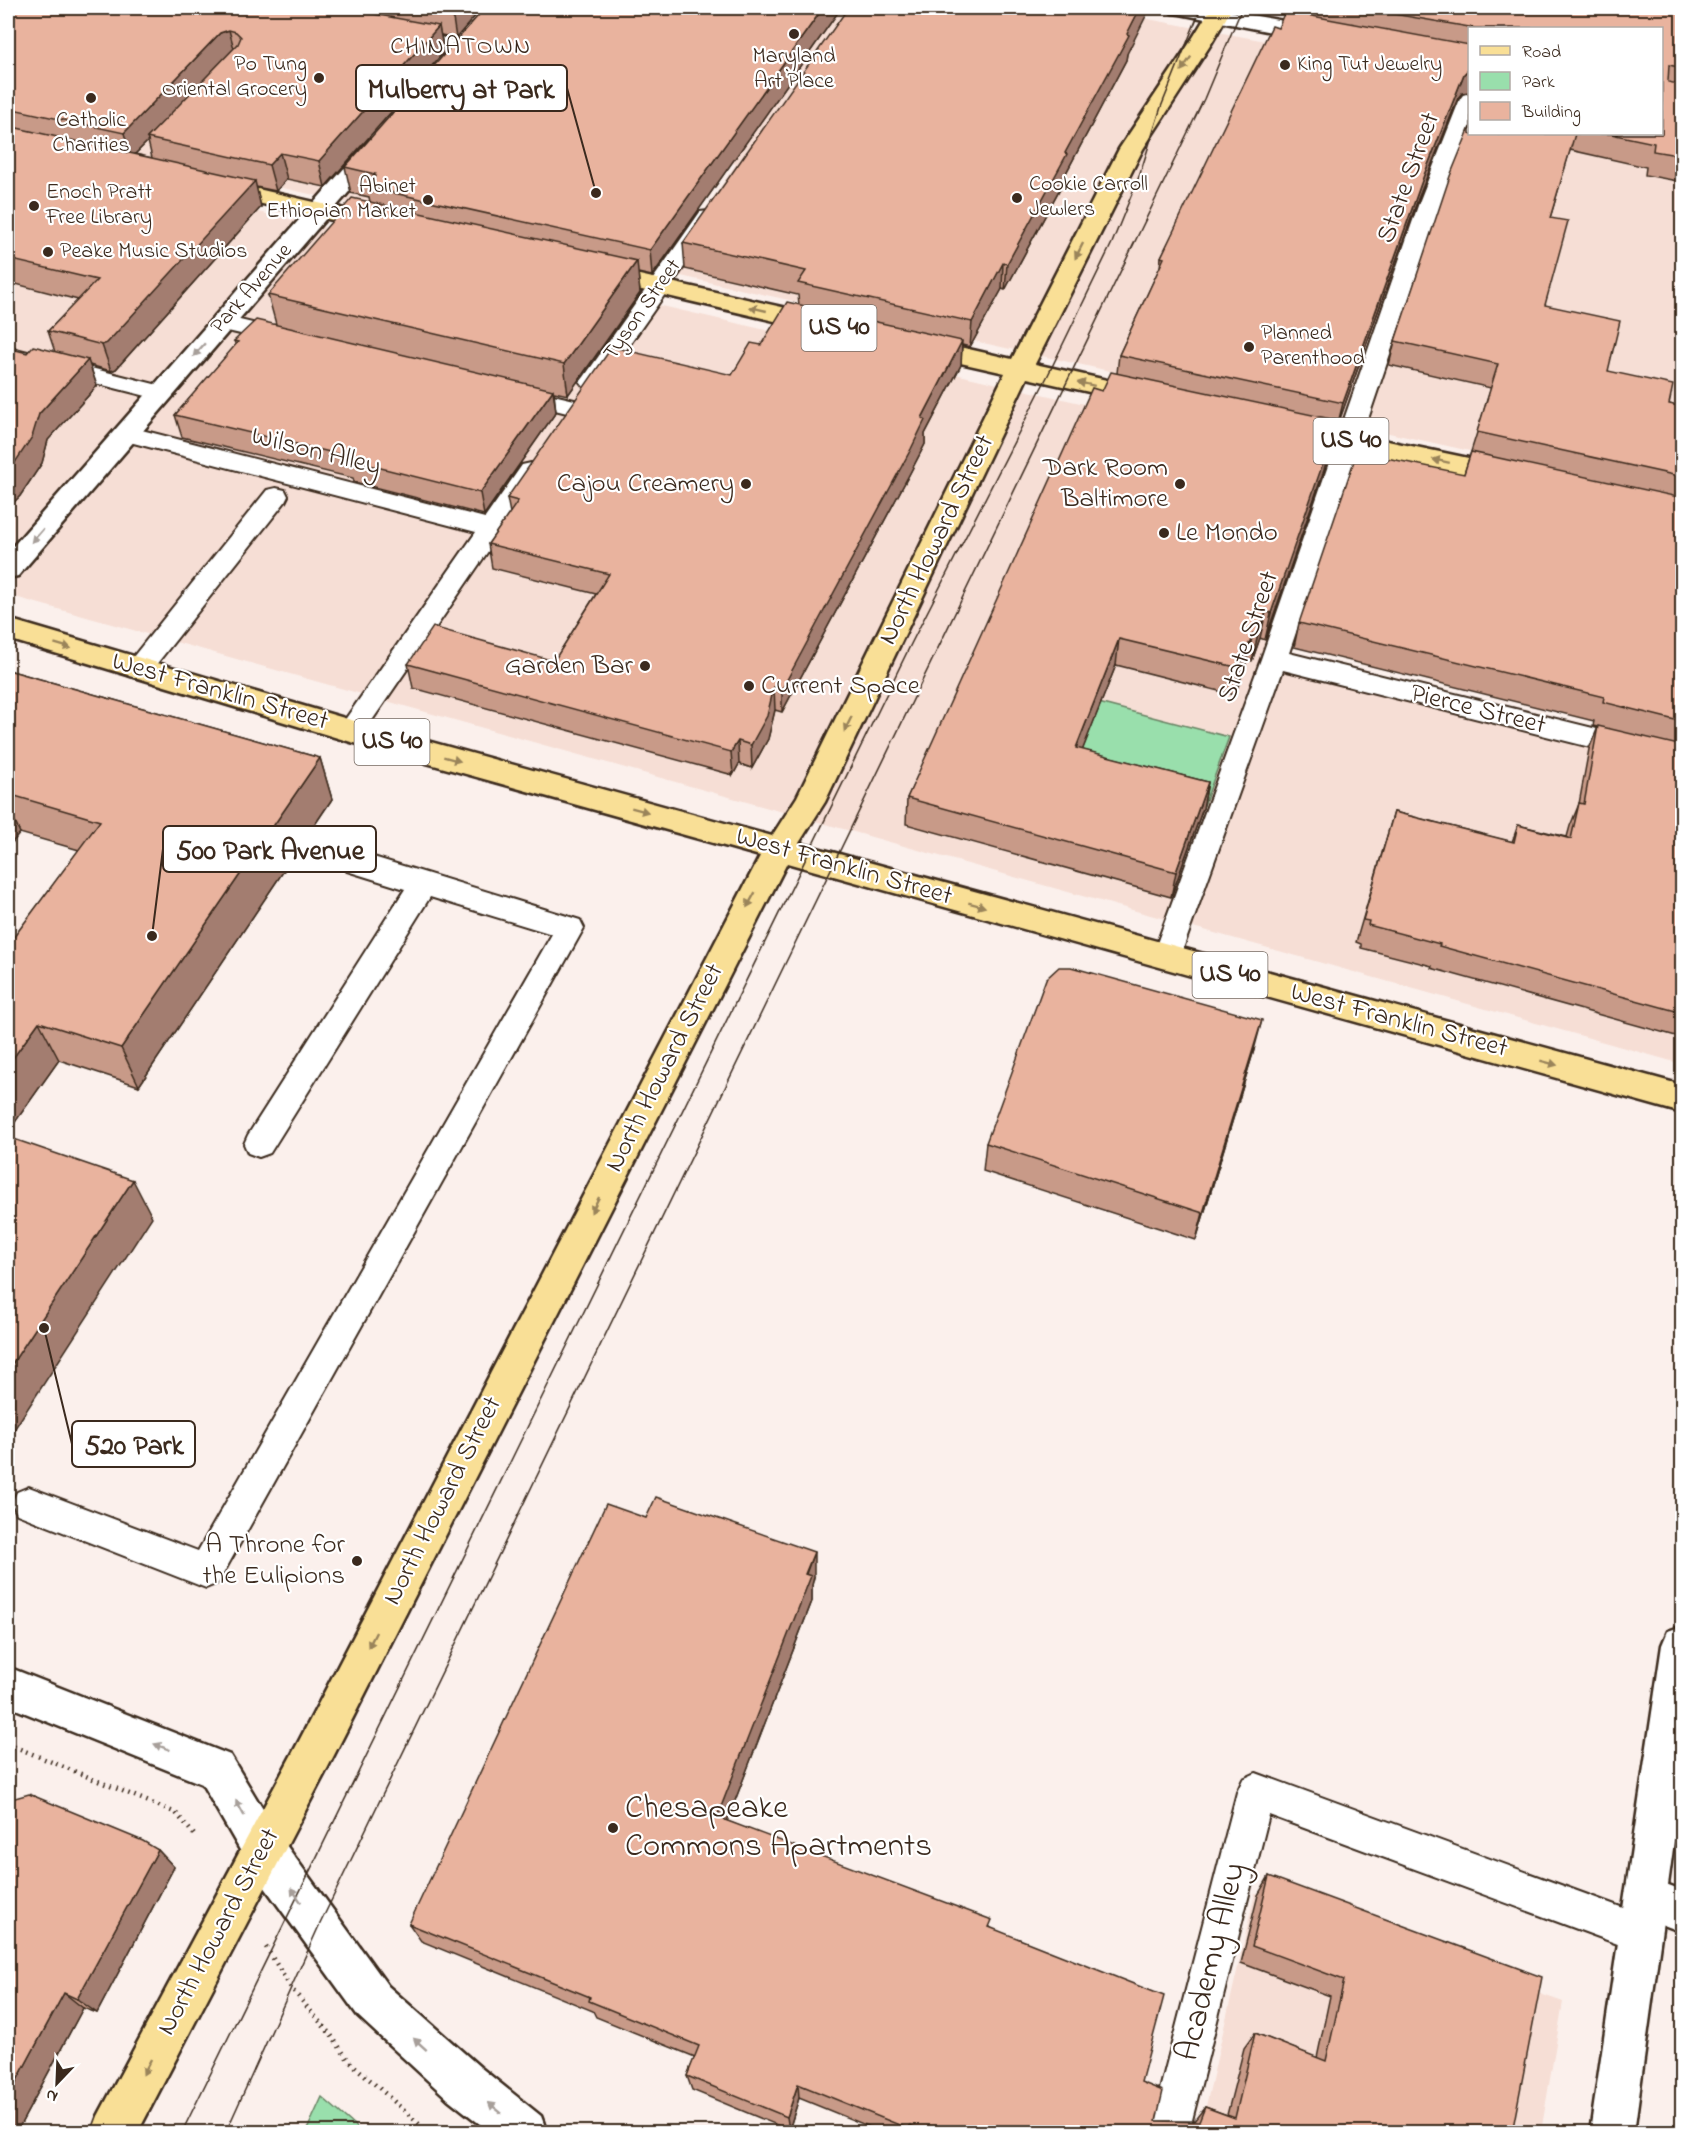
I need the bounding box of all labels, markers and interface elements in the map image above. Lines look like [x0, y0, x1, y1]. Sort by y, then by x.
marker: Maryland Art Place [787, 27, 801, 41]
legend [1468, 27, 1663, 135]
district label: CHINATOWN [390, 30, 532, 65]
text: Road [1522, 40, 1561, 66]
place label: Maryland Art Place [752, 41, 836, 98]
place label: Po Tung Oriental Grocery [162, 49, 307, 107]
place label: King Tut Jewelry [1297, 49, 1442, 82]
one-way arrow [1180, 56, 1192, 72]
marker: King Tut Jewelry [1278, 58, 1292, 72]
callout: Mulberry at Park [356, 65, 567, 111]
text: Park [1522, 70, 1555, 96]
marker: Po Tung Oriental Grocery [312, 71, 326, 85]
text: Mulberry at Park [367, 71, 555, 112]
marker: Catholic Charities [84, 91, 98, 105]
text: Building [1521, 100, 1581, 127]
place label: Catholic Charities [52, 105, 130, 162]
street label: State Street [1367, 107, 1451, 249]
place label: Cookie Carroll Jewlers [1029, 169, 1148, 226]
place label: Abinet Ethiopian Market [266, 171, 417, 228]
place label: Enoch Pratt Free Library [45, 177, 153, 235]
marker: Cookie Carroll Jewlers [1010, 191, 1024, 205]
marker: Abinet Ethiopian Market [421, 193, 435, 207]
marker: Enoch Pratt Free Library [27, 199, 41, 213]
place label: Peake Music Studios [60, 236, 247, 268]
street label: Park Avenue [203, 236, 301, 341]
one-way arrow [1074, 243, 1084, 260]
marker: Peake Music Studios [41, 245, 55, 259]
street label: Tyson Street [596, 252, 691, 368]
one-way arrow [749, 304, 767, 314]
road number: US 40 [802, 305, 876, 351]
place label: Planned Parenthood [1261, 318, 1365, 375]
marker: Planned Parenthood [1242, 340, 1256, 354]
one-way arrow [193, 342, 206, 357]
one-way arrow [1076, 378, 1095, 388]
street label: Wilson Alley [247, 417, 385, 487]
road number: US 40 [1314, 418, 1388, 464]
street label: North Howard Street [869, 428, 1005, 652]
place label: Dark Room Baltimore [1042, 449, 1169, 519]
one-way arrow [1431, 455, 1450, 465]
place label: Cajou Creamery [557, 465, 734, 504]
marker: Cajou Creamery [739, 477, 753, 491]
marker: Dark Room Baltimore [1173, 477, 1187, 491]
place label: Le Mondo [1176, 514, 1278, 553]
marker: Le Mondo [1157, 526, 1171, 540]
one-way arrow [31, 528, 44, 543]
street label: State Street [1208, 566, 1290, 708]
one-way arrow [54, 642, 72, 651]
street label: West Franklin Street [107, 642, 333, 742]
place label: Garden Bar [505, 647, 634, 686]
marker: Garden Bar [638, 659, 652, 673]
place label: Current Space [761, 667, 921, 706]
street label: Pierce Street [1406, 674, 1550, 746]
marker: Current Space [742, 679, 756, 693]
one-way arrow [843, 715, 852, 732]
road number: US 40 [354, 719, 430, 765]
one-way arrow [444, 755, 462, 764]
one-way arrow [631, 806, 650, 816]
street label: West Franklin Street [731, 817, 957, 917]
callout: 500 Park Avenue [163, 826, 376, 872]
text: 500 Park Avenue [176, 832, 366, 873]
one-way arrow [746, 892, 756, 909]
one-way arrow [968, 901, 986, 910]
road number: US 40 [1192, 952, 1268, 998]
street label: North Howard Street [595, 957, 735, 1179]
street label: West Franklin Street [1286, 973, 1512, 1069]
one-way arrow [1540, 1058, 1559, 1068]
one-way arrow [590, 1196, 600, 1213]
street label: North Howard Street [373, 1390, 513, 1612]
callout: 520 Park [72, 1421, 195, 1467]
text: 520 Park [84, 1427, 185, 1468]
place label: A Throne for the Eulipions [202, 1526, 346, 1596]
marker: A Throne for the Eulipions [350, 1554, 364, 1568]
one-way arrow [367, 1631, 377, 1648]
one-way arrow [153, 1742, 171, 1752]
place label: Chesapeake Commons Apartments [625, 1785, 932, 1871]
one-way arrow [235, 1799, 245, 1816]
street label: North Howard Street [148, 1821, 290, 2043]
marker: Chesapeake Commons Apartments [606, 1821, 620, 1835]
street label: Academy Alley [1164, 1858, 1260, 2066]
one-way arrow [290, 1888, 302, 1904]
one-way arrow [413, 2037, 428, 2051]
north arrow [27, 2053, 87, 2113]
one-way arrow [142, 2059, 152, 2076]
text: N [42, 2082, 62, 2108]
one-way arrow [487, 2102, 502, 2114]

